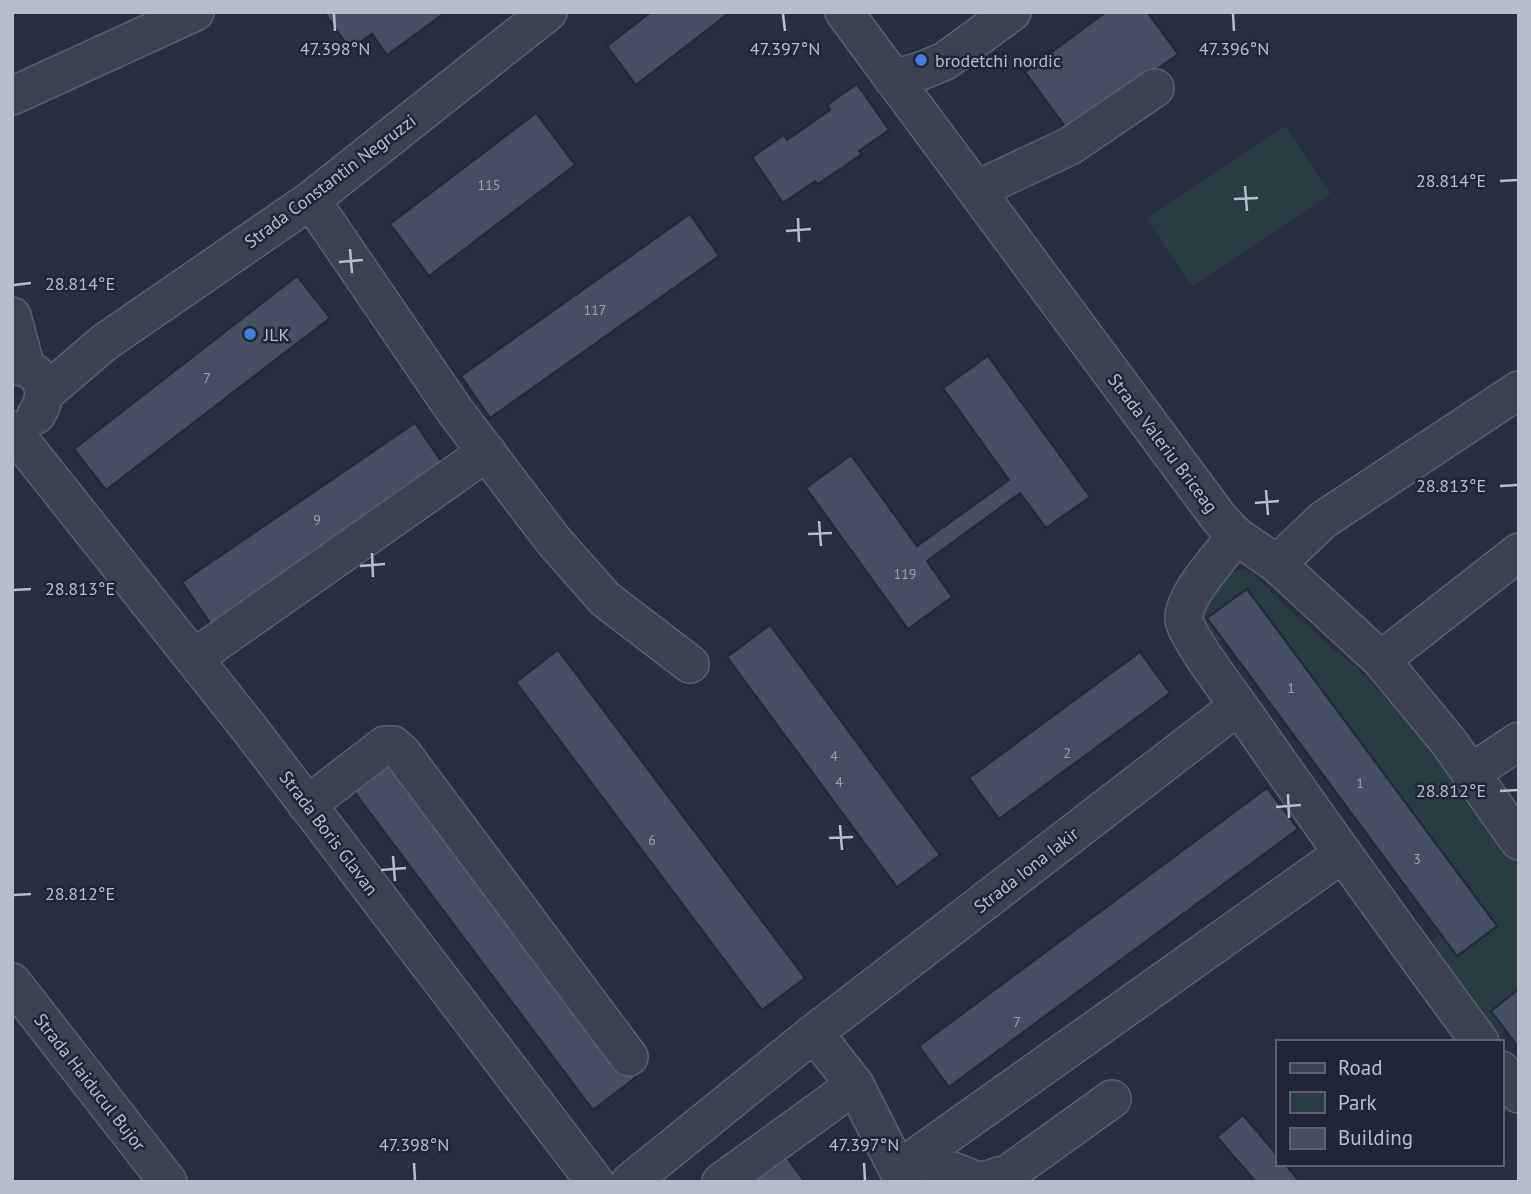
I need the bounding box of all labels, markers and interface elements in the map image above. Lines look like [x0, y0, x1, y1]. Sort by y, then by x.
text: 47.398°N [300, 37, 370, 60]
text: 47.397°N [750, 37, 820, 60]
text: 47.396°N [1199, 37, 1269, 60]
place label: brodetchi nordic [935, 49, 1061, 72]
marker: brodetchi nordic [913, 52, 929, 68]
street label: Strada Constantin Negruzzi [240, 109, 420, 253]
text: 28.814°E [1416, 169, 1486, 192]
house number: 115 [478, 176, 500, 194]
text: 28.814°E [45, 272, 115, 295]
house number: 117 [584, 301, 606, 319]
place label: JLK [263, 323, 290, 346]
marker: JLK [242, 326, 258, 342]
house number: 7 [203, 369, 211, 387]
street label: Strada Valeriu Briceag [1103, 369, 1223, 517]
text: 28.813°E [1416, 474, 1486, 497]
house number: 9 [313, 511, 321, 529]
house number: 119 [894, 565, 916, 583]
text: 28.813°E [45, 577, 115, 600]
house number: 1 [1287, 679, 1295, 697]
house number: 2 [1063, 744, 1071, 762]
house number: 4 [830, 747, 838, 765]
street label: Strada Boris Glavan [275, 766, 383, 900]
house number: 4 [835, 773, 843, 791]
house number: 1 [1356, 774, 1364, 792]
text: 28.812°E [1416, 779, 1486, 802]
street label: Strada Iona Iakir [969, 822, 1083, 918]
house number: 6 [648, 831, 656, 849]
house number: 3 [1413, 850, 1421, 868]
text: 28.812°E [45, 882, 115, 905]
street label: Strada Haiducul Bujor [29, 1009, 151, 1155]
house number: 7 [1013, 1013, 1021, 1031]
legend [1276, 1040, 1503, 1166]
text: Road [1338, 1054, 1382, 1081]
text: Park [1338, 1089, 1377, 1116]
text: Building [1338, 1124, 1413, 1151]
text: 47.398°N [379, 1133, 449, 1156]
text: 47.397°N [829, 1133, 899, 1156]

